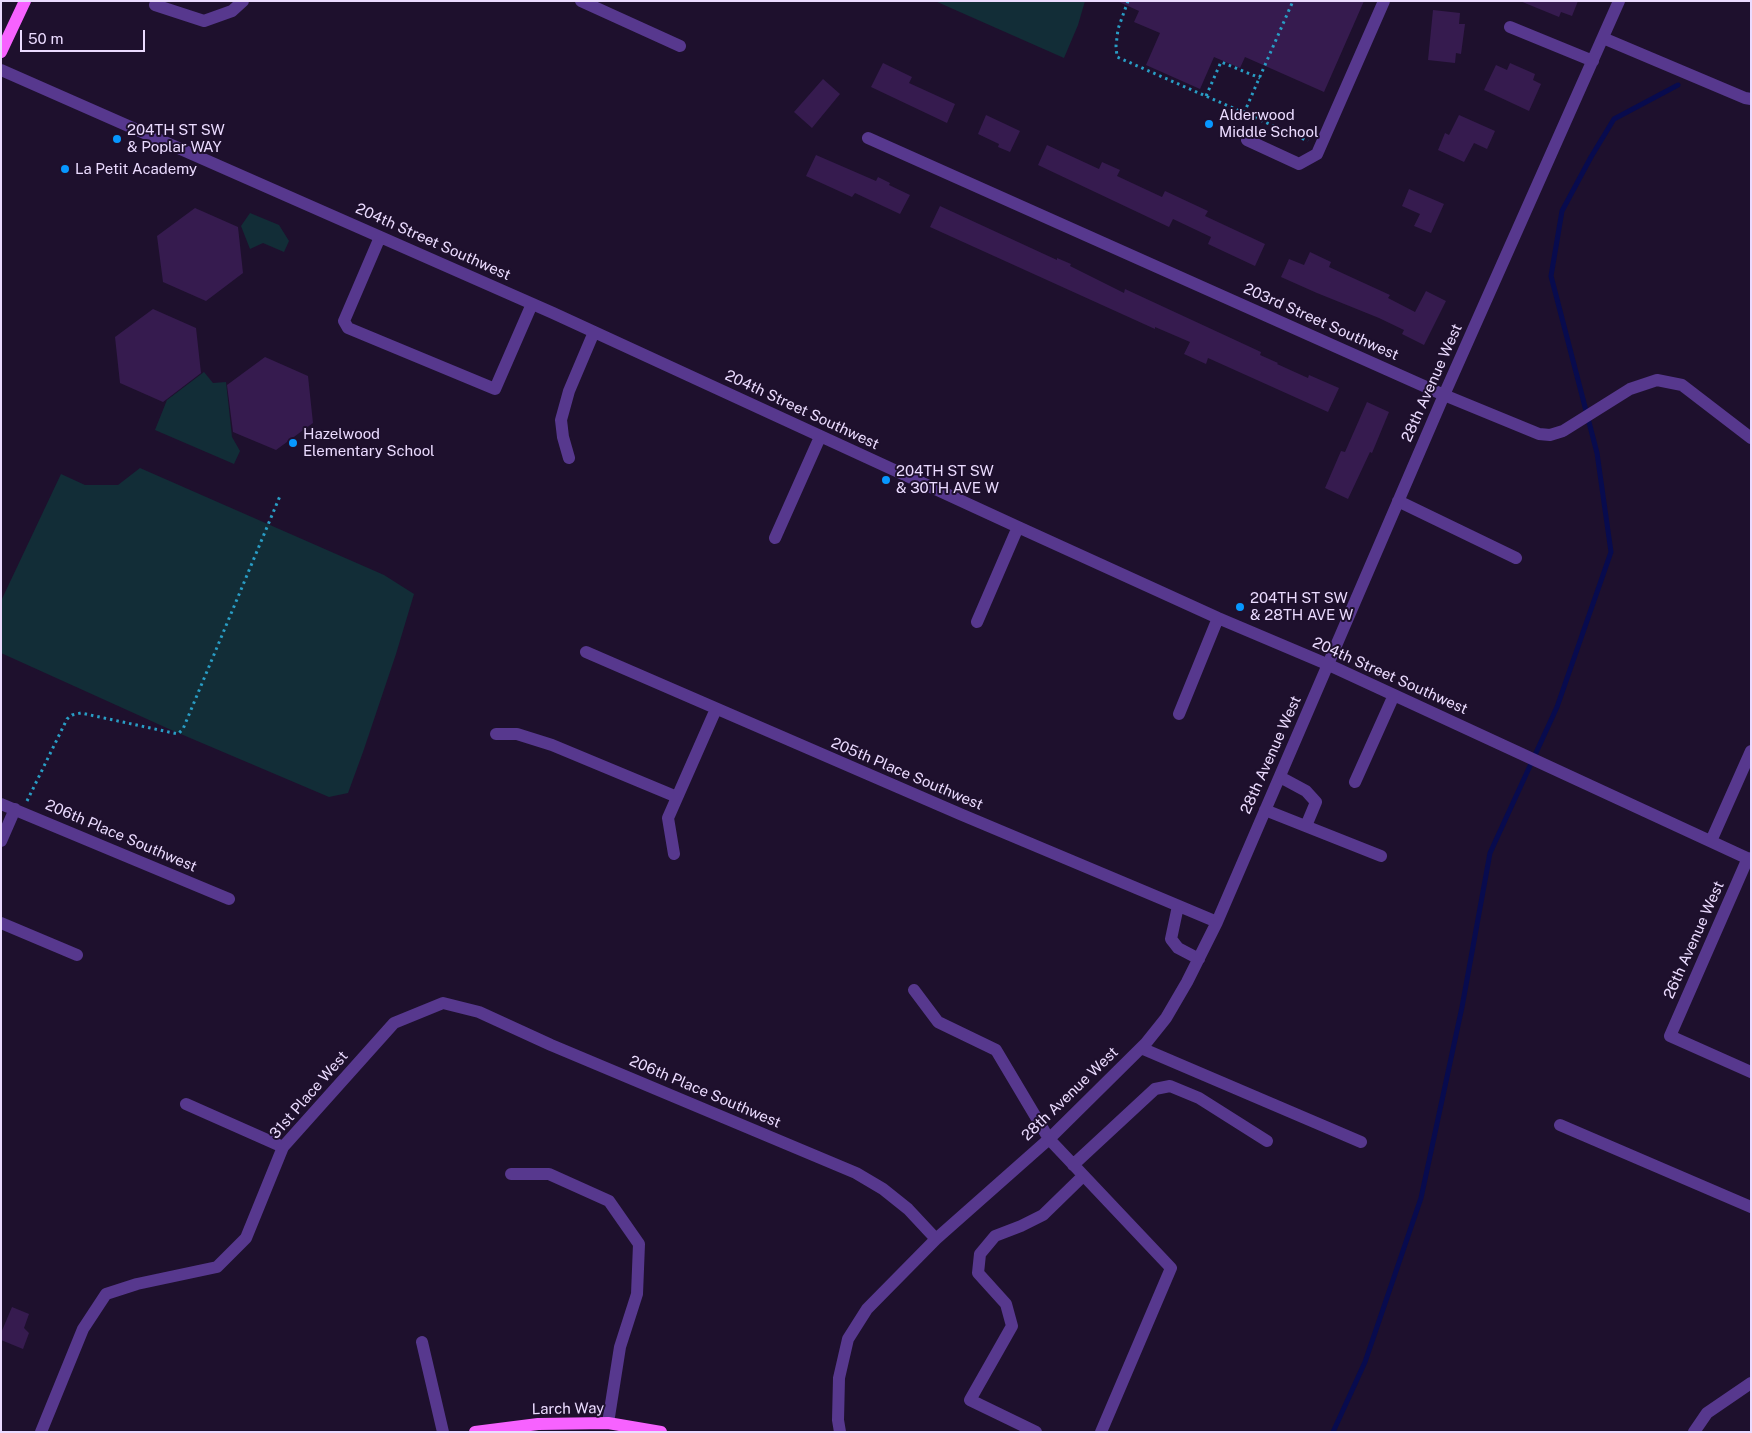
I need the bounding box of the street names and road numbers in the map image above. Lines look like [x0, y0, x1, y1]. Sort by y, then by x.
street label: 204th Street Southwest [353, 200, 513, 284]
street label: 203rd Street Southwest [1241, 280, 1401, 364]
street label: 28th Avenue West [1398, 321, 1466, 445]
street label: 204th Street Southwest [722, 366, 882, 454]
street label: 204th Street Southwest [1310, 634, 1470, 718]
street label: 28th Avenue West [1237, 693, 1305, 817]
street label: 205th Place Southwest [828, 734, 986, 814]
street label: 206th Place Southwest [43, 796, 199, 876]
street label: 26th Avenue West [1660, 878, 1728, 1002]
street label: 28th Avenue West [1018, 1043, 1122, 1145]
street label: 31st Place West [266, 1047, 352, 1143]
street label: 206th Place Southwest [627, 1052, 783, 1132]
street label: Larch Way [532, 1399, 604, 1419]

